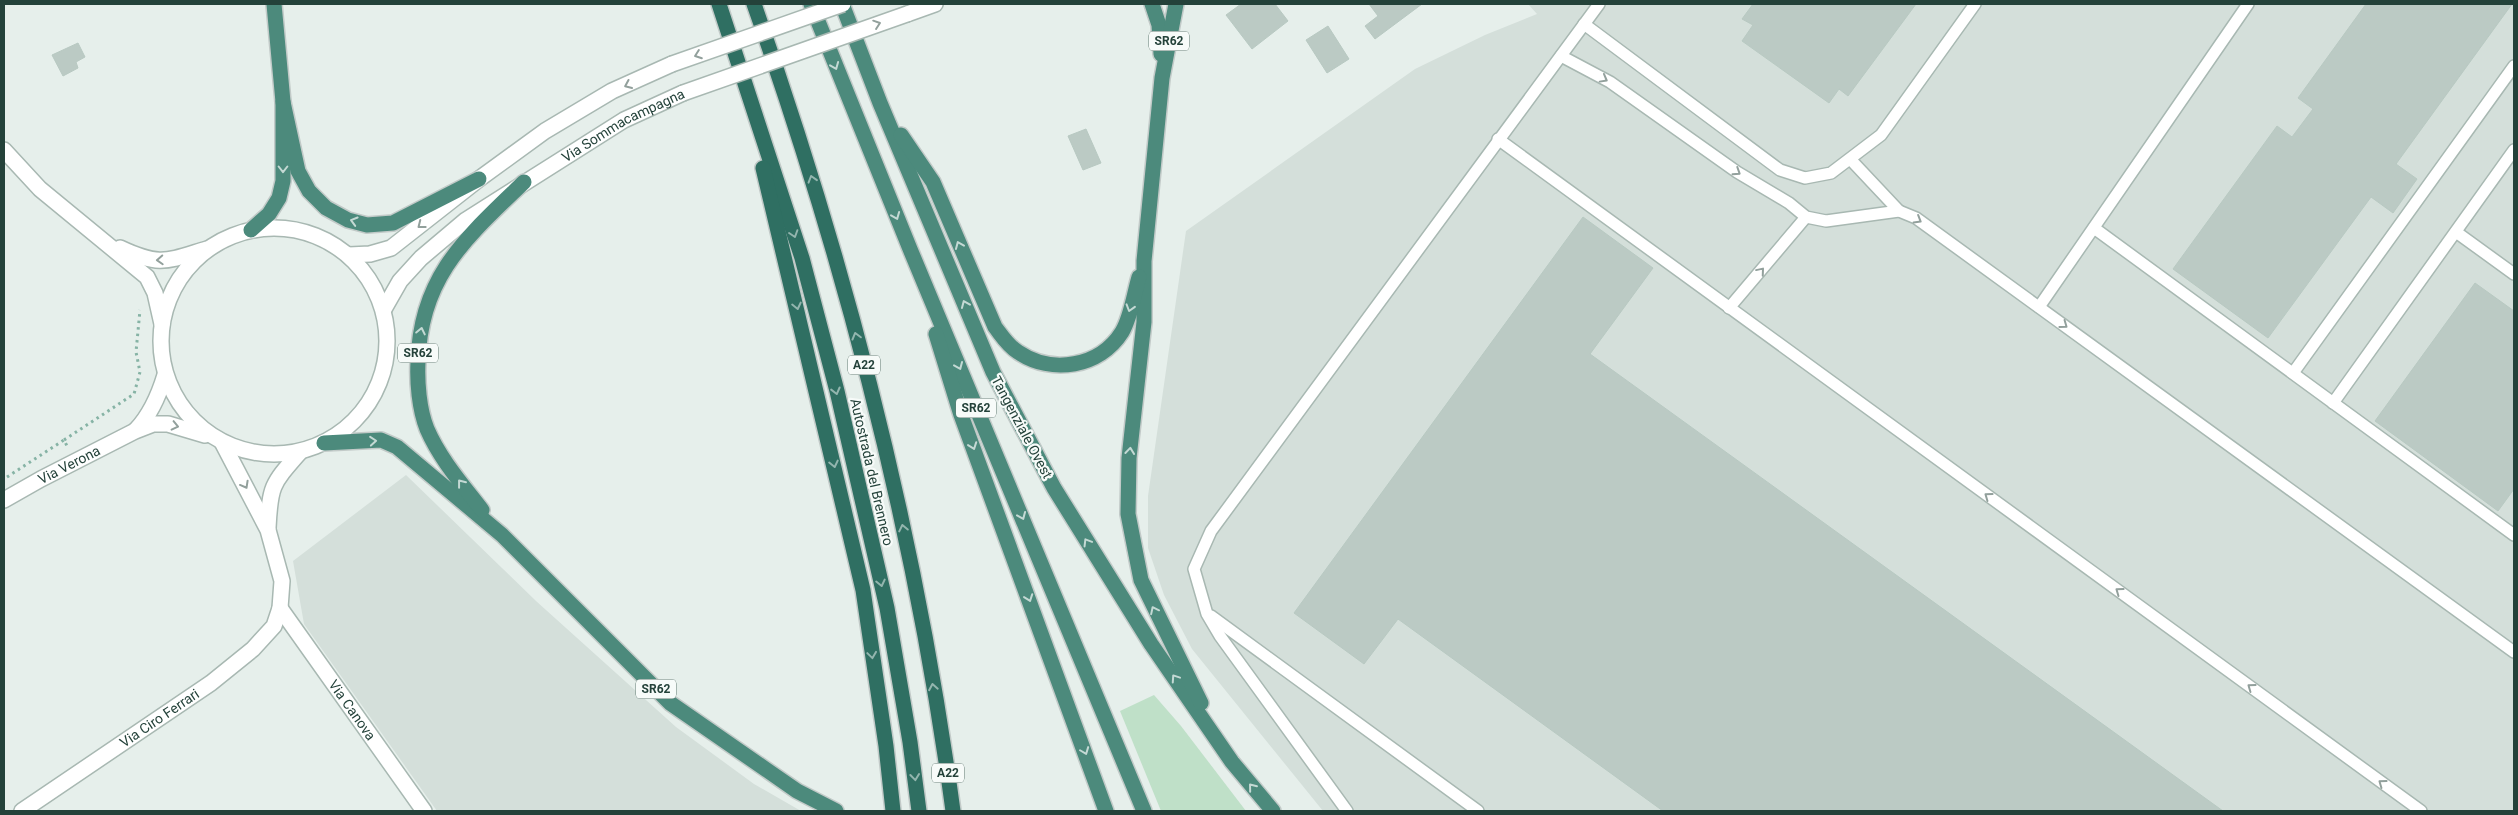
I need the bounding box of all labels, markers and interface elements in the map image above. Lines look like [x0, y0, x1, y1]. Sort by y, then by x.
one-way arrow [872, 20, 881, 30]
road number: SR62 [1149, 31, 1189, 50]
one-way arrow [694, 49, 703, 59]
one-way arrow [829, 61, 839, 70]
one-way arrow [1599, 73, 1608, 83]
one-way arrow [624, 78, 633, 88]
street label: Via Sommacampagna [559, 85, 687, 165]
one-way arrow [278, 165, 288, 173]
one-way arrow [1732, 166, 1741, 176]
one-way arrow [807, 176, 817, 184]
one-way arrow [890, 211, 900, 220]
one-way arrow [1912, 213, 1921, 223]
one-way arrow [350, 217, 359, 227]
one-way arrow [418, 219, 427, 227]
one-way arrow [789, 229, 799, 238]
one-way arrow [955, 241, 965, 250]
one-way arrow [156, 255, 164, 266]
one-way arrow [1755, 267, 1764, 276]
one-way arrow [960, 300, 971, 309]
one-way arrow [791, 302, 802, 311]
one-way arrow [1125, 303, 1135, 312]
one-way arrow [2058, 319, 2068, 328]
one-way arrow [415, 327, 425, 336]
one-way arrow [852, 332, 862, 340]
road number: SR62 [398, 343, 438, 362]
road number: A22 [848, 356, 880, 374]
one-way arrow [952, 361, 963, 370]
street label: Tangenziale Ovest [988, 373, 1056, 481]
one-way arrow [831, 386, 841, 394]
street label: Autostrada del Brennero [847, 397, 897, 547]
road number: SR62 [956, 398, 996, 418]
one-way arrow [171, 420, 180, 431]
one-way arrow [369, 436, 377, 447]
one-way arrow [967, 441, 977, 450]
street label: Via Verona [35, 442, 103, 487]
one-way arrow [1124, 447, 1135, 455]
one-way arrow [828, 460, 839, 469]
one-way arrow [239, 479, 249, 488]
one-way arrow [458, 480, 466, 489]
one-way arrow [1984, 493, 1994, 502]
one-way arrow [1015, 511, 1026, 520]
one-way arrow [898, 523, 908, 532]
one-way arrow [1083, 538, 1093, 547]
one-way arrow [875, 579, 886, 588]
one-way arrow [2116, 589, 2125, 597]
one-way arrow [1023, 594, 1033, 602]
one-way arrow [1150, 606, 1160, 615]
one-way arrow [867, 651, 877, 660]
one-way arrow [1172, 674, 1181, 684]
street label: Via Canova [326, 677, 379, 743]
road number: SR62 [636, 680, 676, 699]
one-way arrow [929, 683, 939, 691]
one-way arrow [2247, 684, 2257, 693]
street label: Via Ciro Ferrari [117, 685, 202, 750]
one-way arrow [1080, 746, 1090, 754]
road number: A22 [932, 764, 964, 782]
one-way arrow [909, 773, 919, 781]
one-way arrow [2379, 780, 2388, 788]
one-way arrow [1249, 783, 1258, 792]

